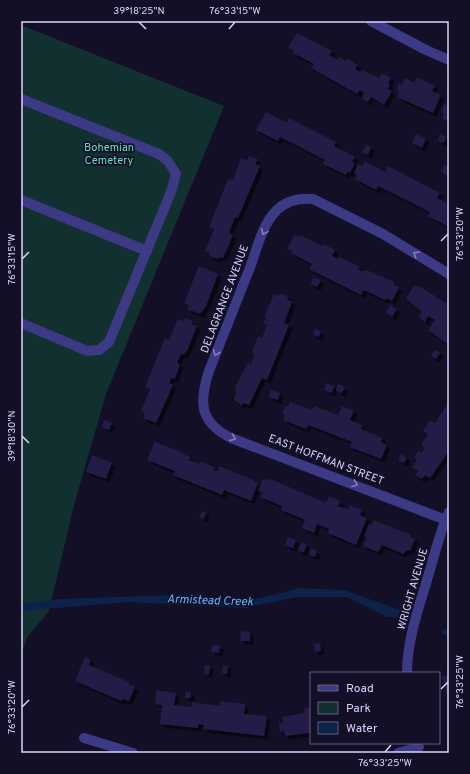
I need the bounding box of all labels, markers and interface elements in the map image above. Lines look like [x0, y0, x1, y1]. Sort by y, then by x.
text: 39°18'25"N [113, 5, 165, 18]
text: 76°33'15"W [209, 5, 261, 18]
park label: Bohemian Cemetery [84, 141, 134, 168]
text: 76°33'20"W [454, 207, 467, 261]
one-way arrow [261, 228, 269, 235]
text: 76°33'15"W [6, 233, 19, 285]
street label: DELAGRANGE AVENUE [198, 243, 252, 355]
one-way arrow [413, 251, 420, 258]
one-way arrow [213, 349, 221, 356]
text: 39°18'30"N [6, 410, 19, 462]
street label: EAST HOFFMAN STREET [266, 431, 386, 489]
one-way arrow [229, 433, 237, 441]
one-way arrow [351, 480, 358, 488]
street label: WRIGHT AVENUE [395, 546, 431, 632]
water label: Armistead Creek [167, 591, 254, 611]
text: 76°33'25"W [454, 655, 467, 709]
legend [310, 672, 440, 744]
text: 76°33'20"W [6, 680, 19, 734]
text: Road [346, 681, 374, 697]
text: Park [346, 701, 371, 717]
text: Water [346, 721, 378, 737]
text: 76°33'25"W [358, 757, 412, 770]

